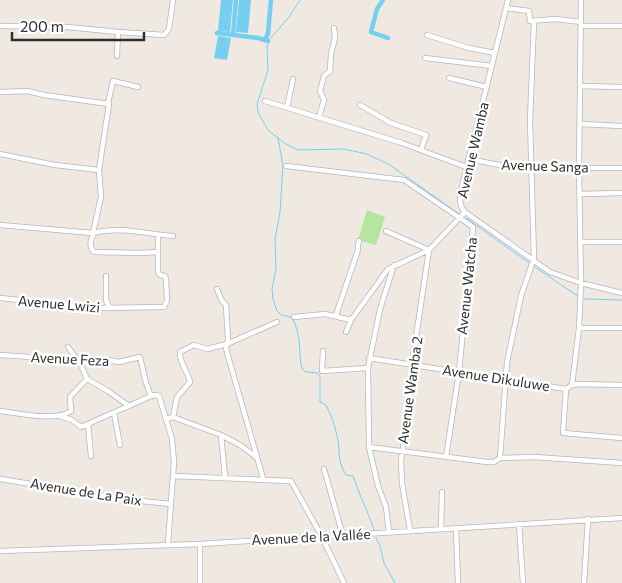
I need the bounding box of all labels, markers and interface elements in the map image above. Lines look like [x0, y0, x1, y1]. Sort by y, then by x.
scale bar [12, 10, 145, 42]
text: 200 m [20, 17, 64, 35]
street label: Avenue Wamba [453, 100, 492, 200]
street label: Avenue Sanga [501, 155, 589, 176]
street label: Avenue Watcha [453, 236, 480, 336]
street label: Avenue Lwizi [17, 291, 101, 316]
street label: Avenue Wamba 2 [394, 335, 426, 445]
street label: Avenue Feza [30, 348, 110, 369]
street label: Avenue Dikuluwe [441, 361, 551, 394]
street label: Avenue de La Paix [29, 474, 144, 509]
street label: Avenue de la Vallée [251, 525, 371, 548]

